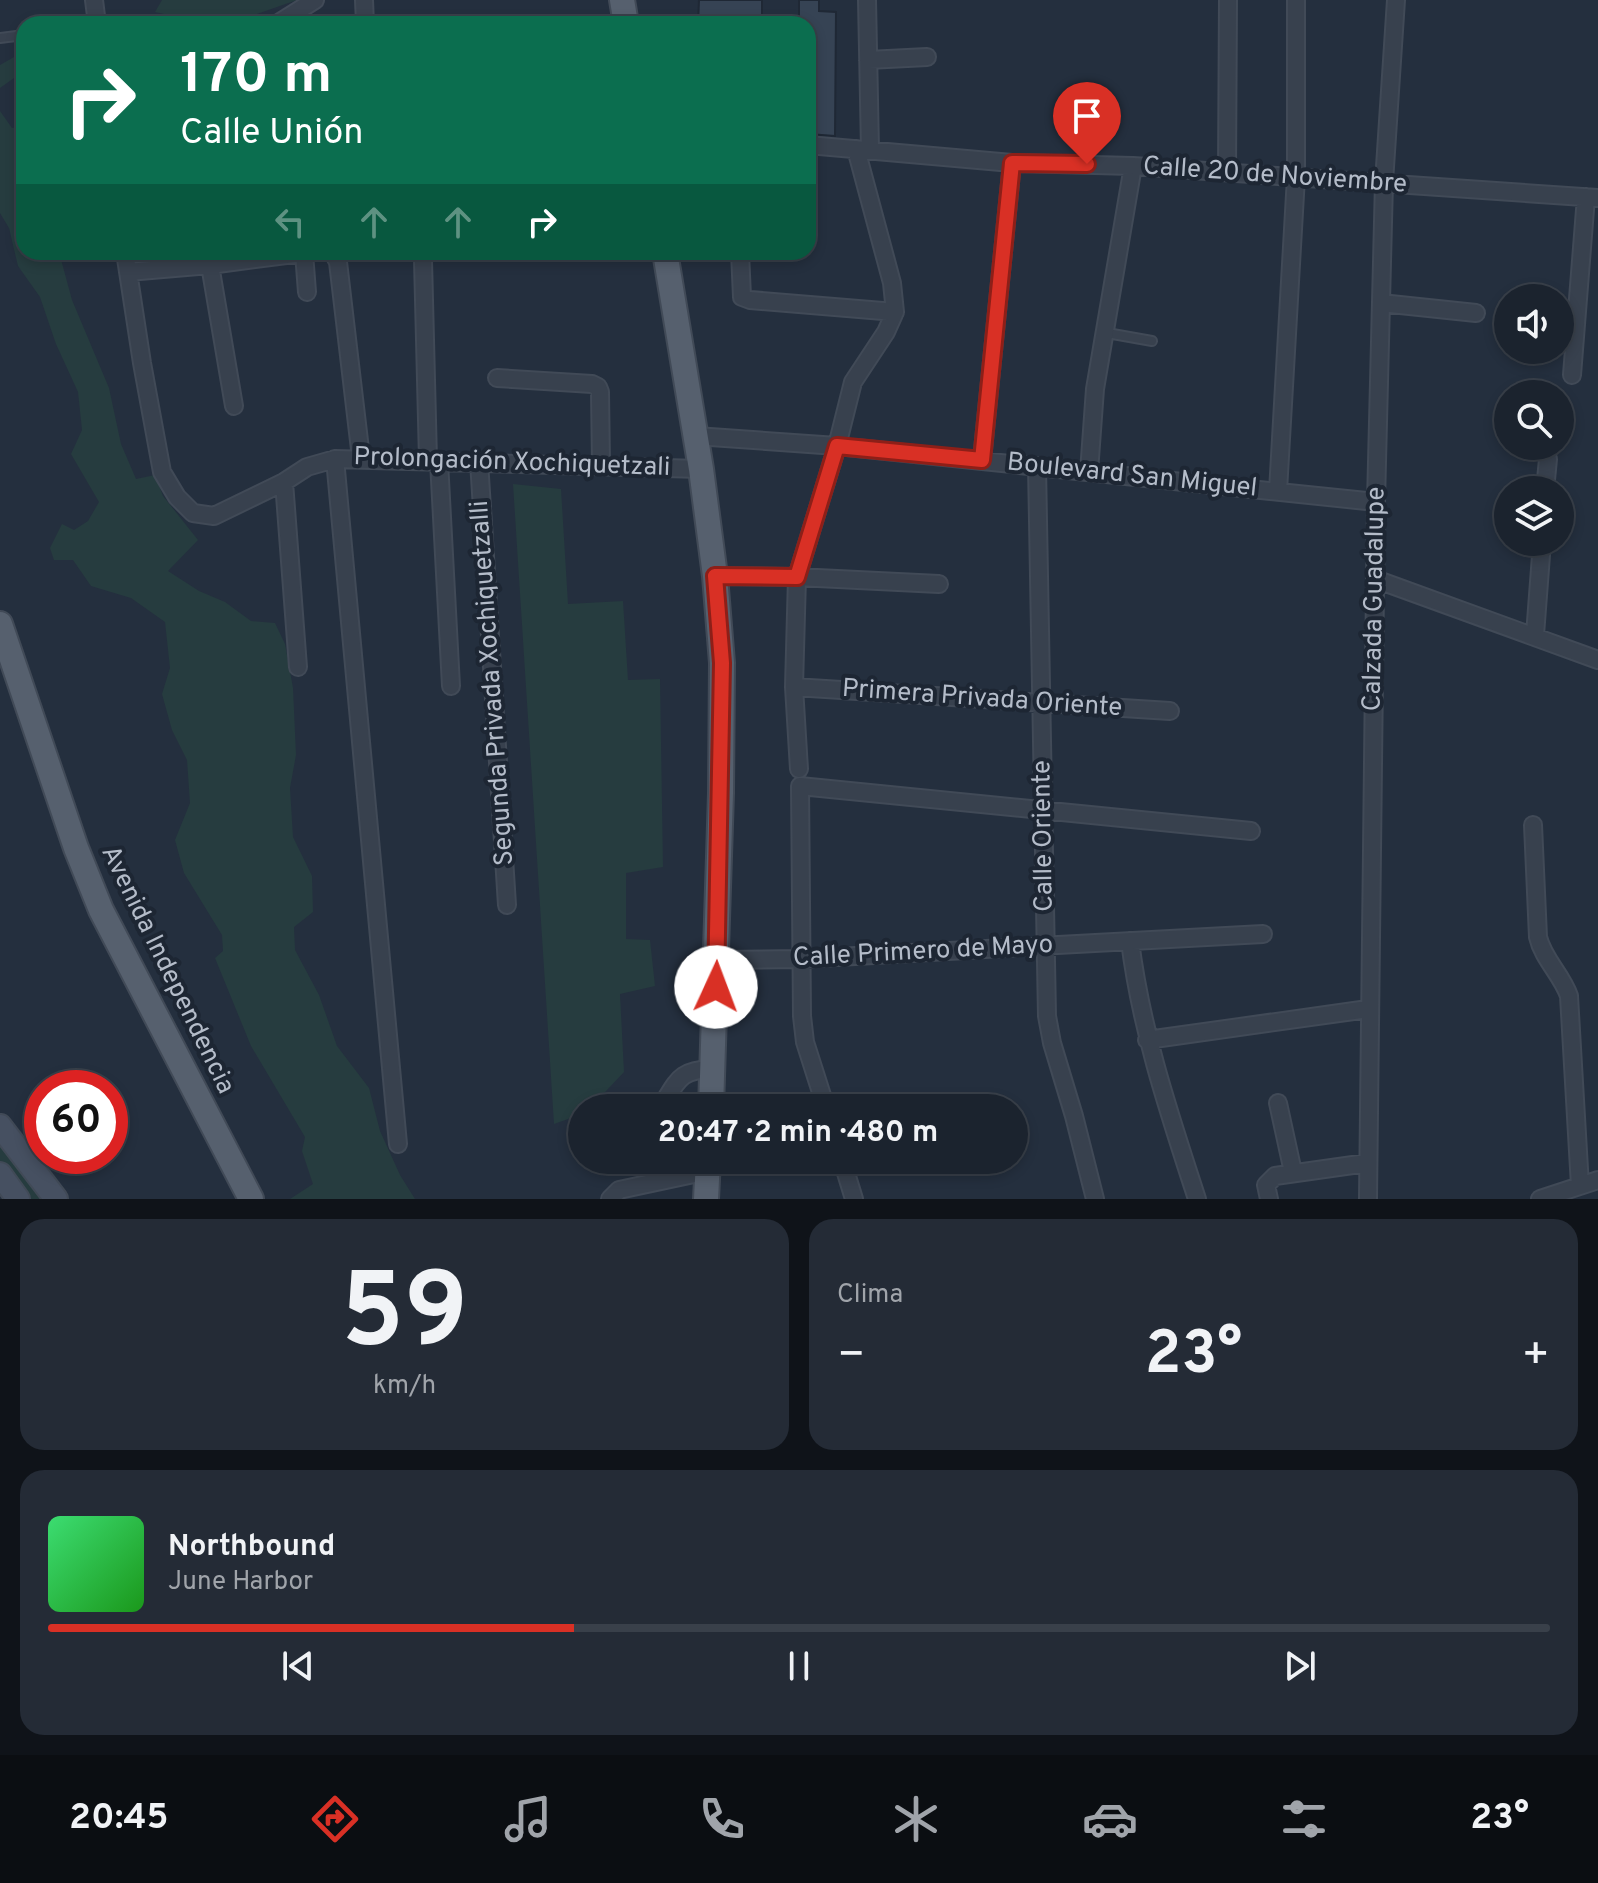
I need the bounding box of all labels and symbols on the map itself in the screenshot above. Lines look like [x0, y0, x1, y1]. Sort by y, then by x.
pin [1053, 82, 1121, 164]
street label: Calle 20 de Noviembre [1142, 150, 1408, 202]
street label: Prolongación Xochiquetzali [353, 441, 671, 485]
street label: Boulevard San Miguel [1005, 446, 1259, 506]
street label: Calzada Guadalupe [1357, 486, 1393, 712]
street label: Segunda Privada Xochiquetzalli [464, 499, 522, 867]
street label: Primera Privada Oriente [841, 673, 1123, 725]
street label: Calle Oriente [1026, 760, 1062, 912]
street label: Avenida Independencia [93, 840, 241, 1100]
street label: Calle Primero de Mayo [792, 929, 1054, 975]
position arrow [674, 945, 758, 1029]
speed limit sign: 60 [24, 1070, 128, 1174]

